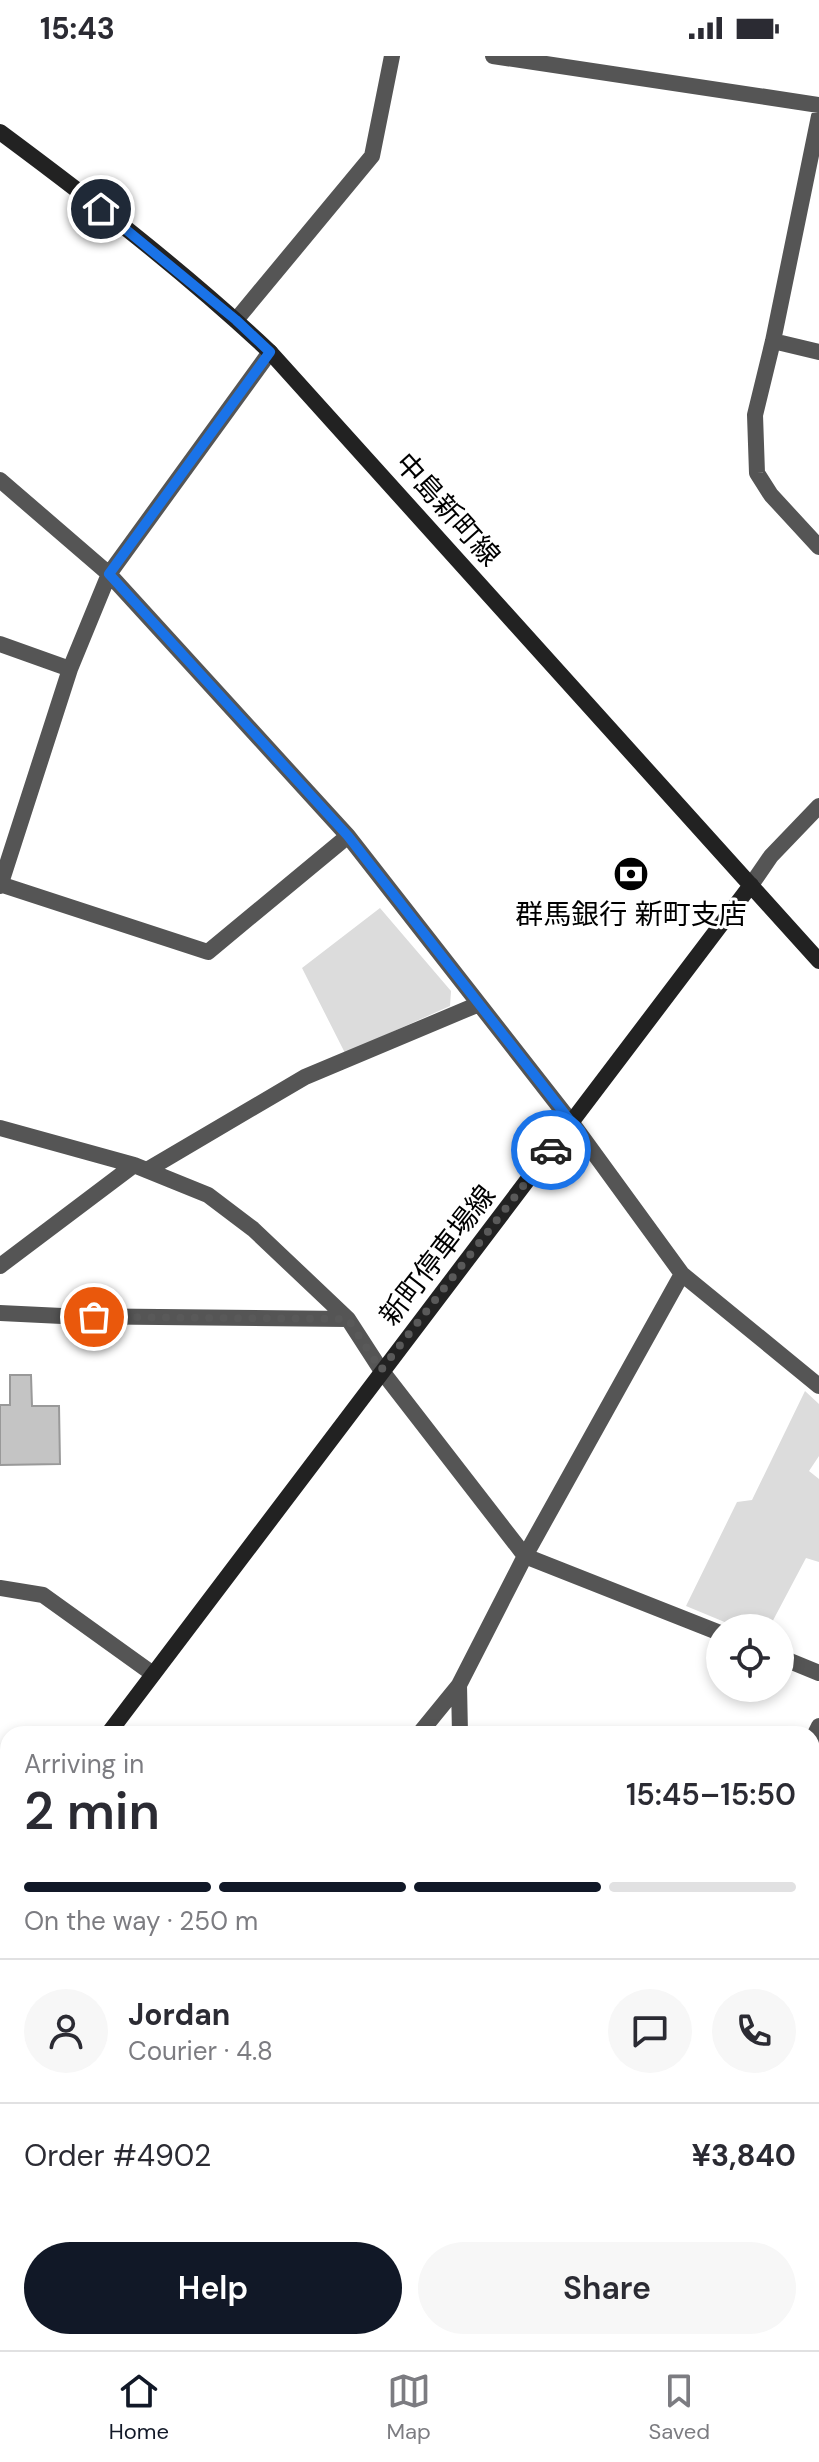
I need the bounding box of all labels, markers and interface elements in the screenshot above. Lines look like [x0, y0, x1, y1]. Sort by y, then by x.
text: 15:43 [40, 9, 115, 48]
pin [67, 175, 135, 243]
icon: home [79, 187, 123, 231]
street label: 中島新町線 [387, 445, 508, 574]
bank icon: 群馬銀行 新町支店 [612, 855, 650, 893]
place label: 群馬銀行 新町支店 [515, 896, 747, 933]
courier [511, 1110, 591, 1190]
icon: car [529, 1128, 573, 1172]
street label: 新町停車場線 [371, 1178, 504, 1333]
pin [60, 1283, 128, 1351]
icon: bag [72, 1295, 116, 1339]
map controls [706, 1614, 794, 1702]
button: locate [706, 1614, 794, 1702]
text: Arriving in [24, 1747, 144, 1781]
text: 15:45–15:50 [626, 1775, 796, 1814]
text: 2 min [24, 1777, 160, 1845]
text: On the way · 250 m [24, 1904, 258, 1938]
button: person [24, 1989, 108, 2073]
button: chat [608, 1989, 692, 2073]
button: phone [712, 1989, 796, 2073]
text: Jordan [128, 1995, 230, 2034]
text: Courier · 4.8 [128, 2034, 273, 2068]
text: Order #4902 [24, 2136, 211, 2175]
text: ¥3,840 [691, 2136, 796, 2175]
button: Help [24, 2242, 402, 2334]
button: Share [418, 2242, 796, 2334]
tab: Home [109, 2369, 169, 2446]
tab: Map [387, 2369, 431, 2446]
tab: Saved [648, 2369, 710, 2446]

